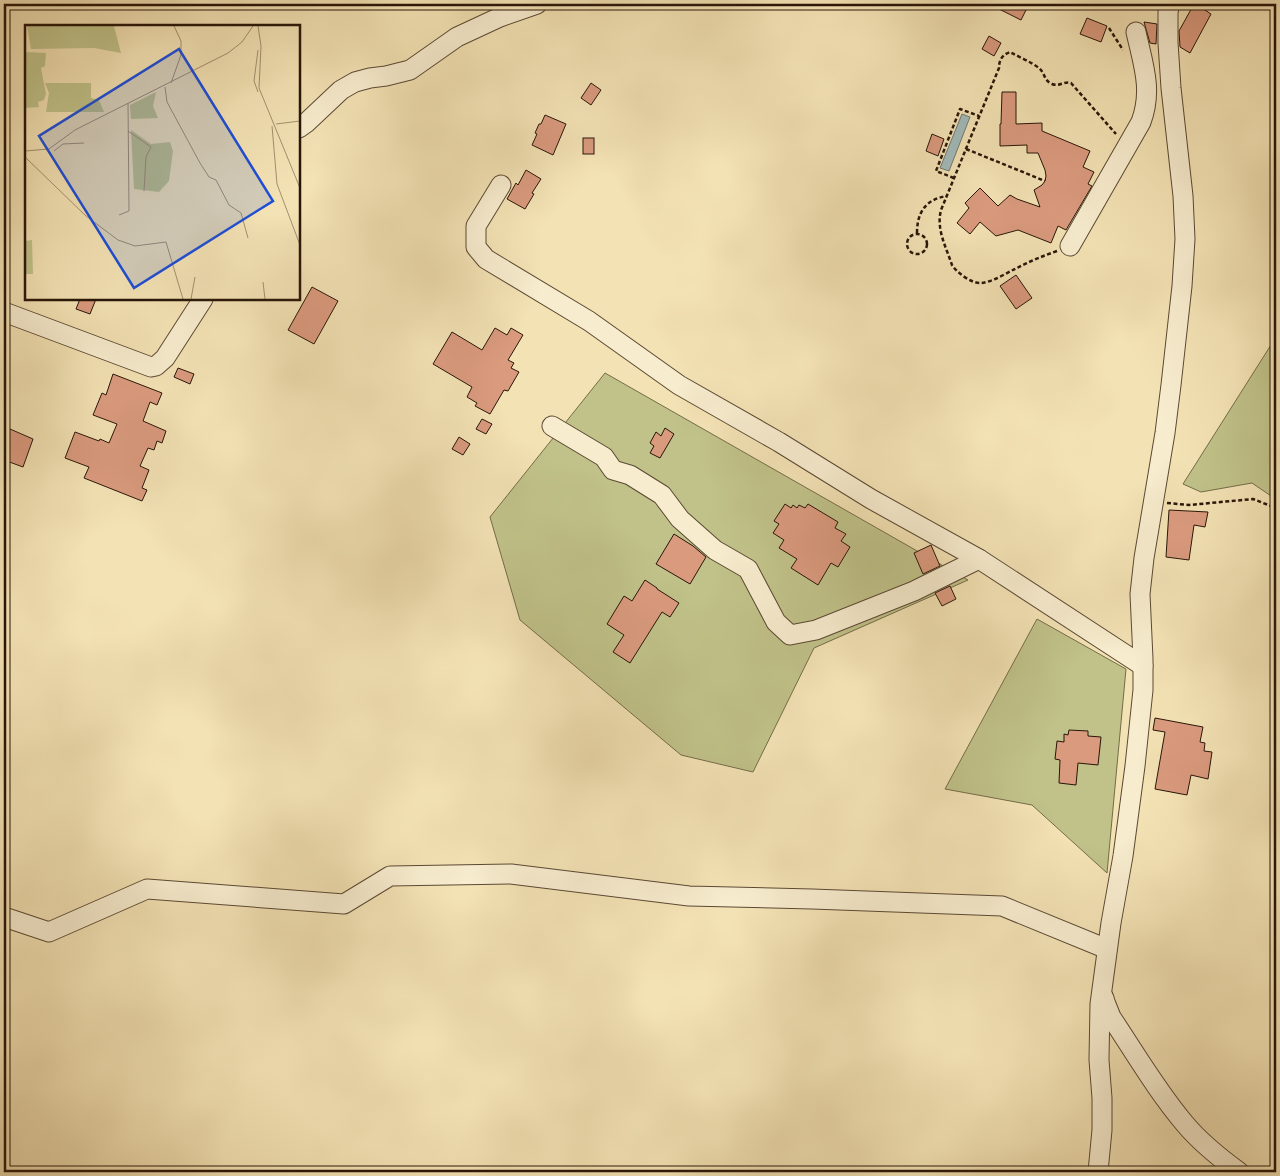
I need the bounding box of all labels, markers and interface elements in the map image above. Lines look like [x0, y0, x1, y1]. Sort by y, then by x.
inset map [25, 25, 300, 300]

